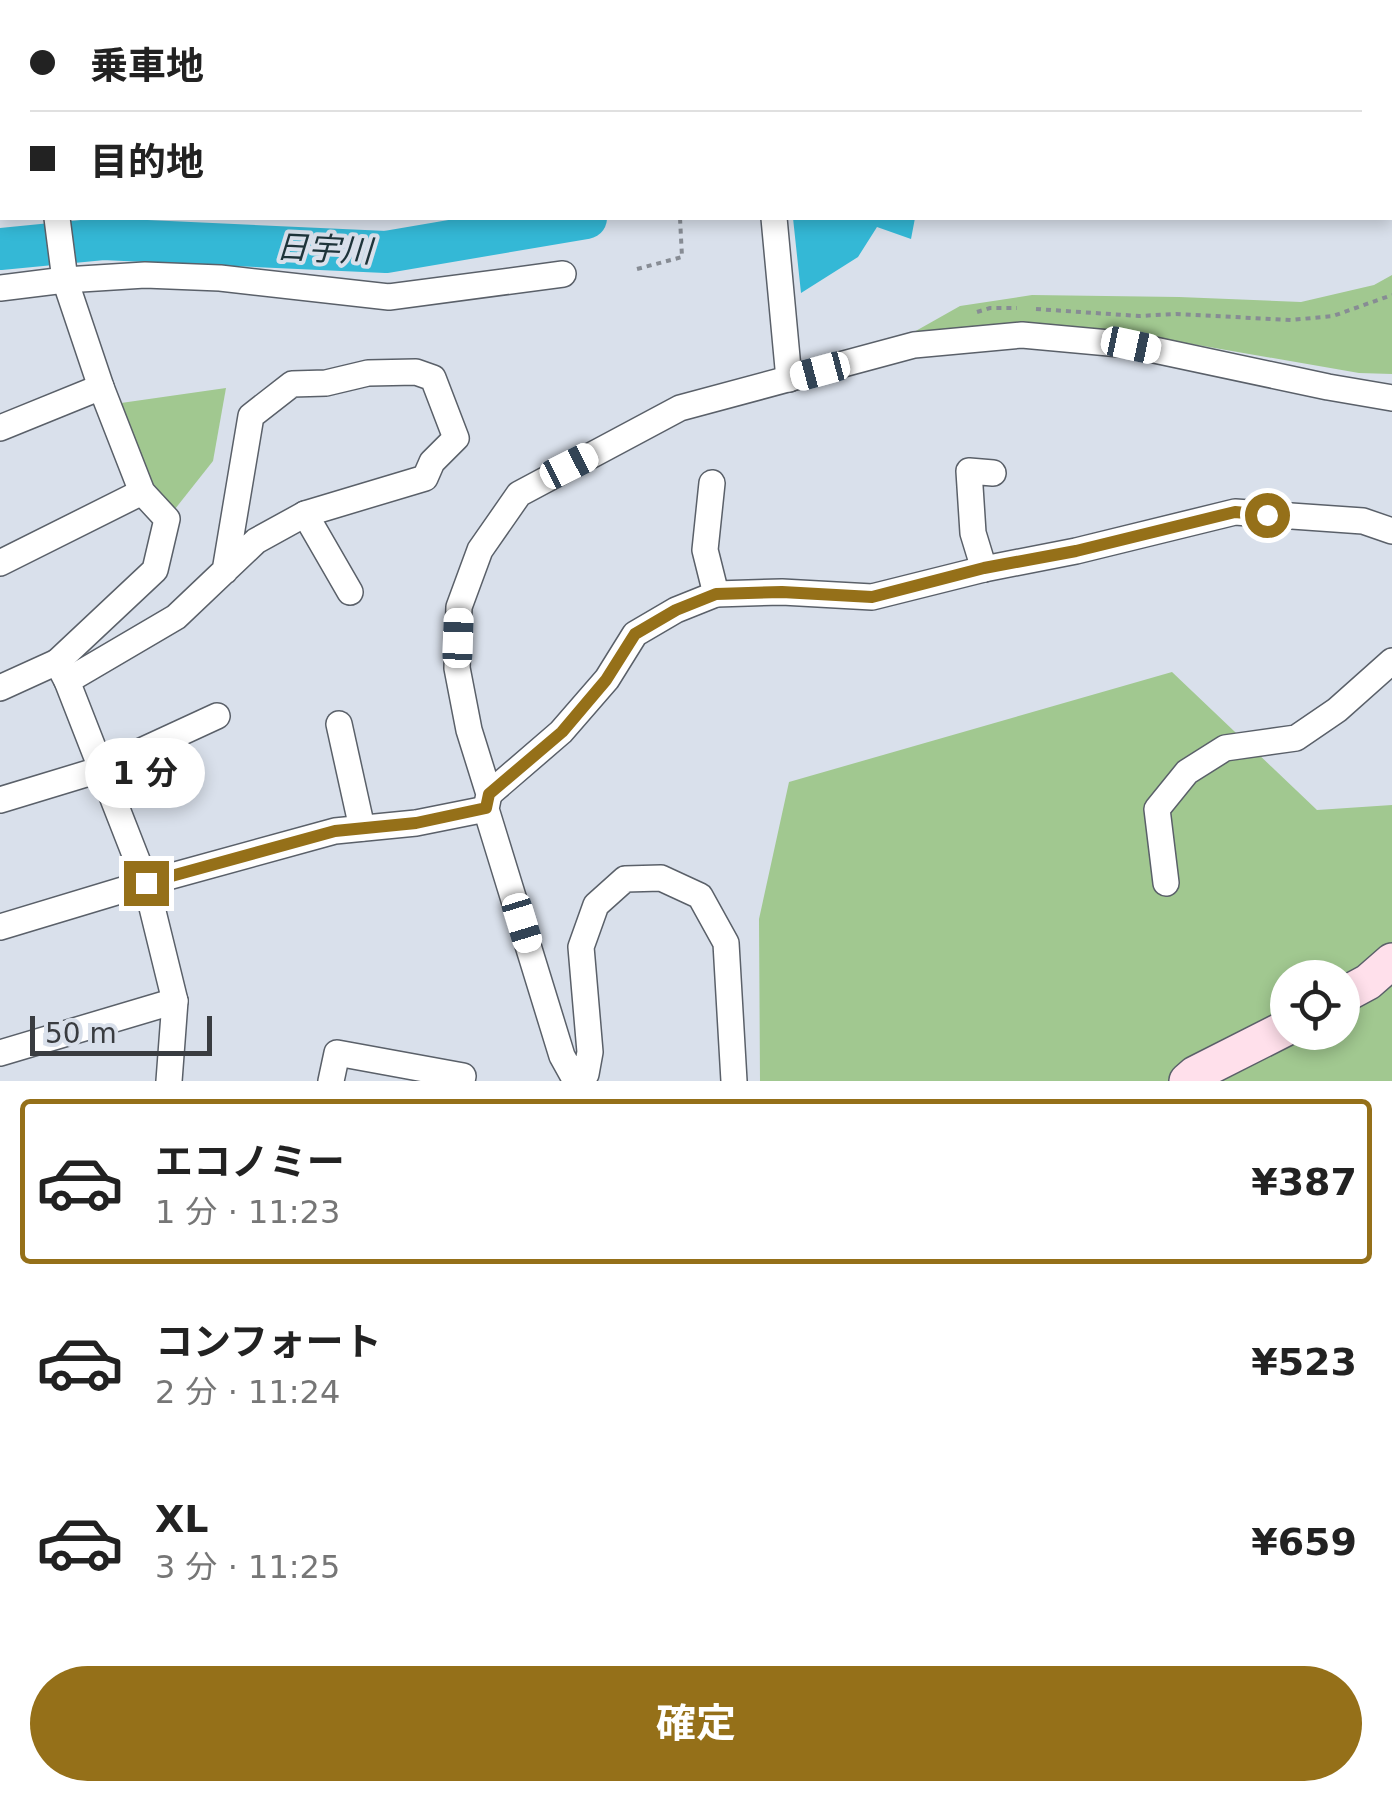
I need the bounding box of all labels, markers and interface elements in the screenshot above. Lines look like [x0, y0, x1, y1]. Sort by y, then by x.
text: 乗車地 [90, 44, 204, 88]
text: 目的地 [90, 140, 204, 184]
water label: 日宇川 [275, 228, 376, 271]
car [1099, 324, 1163, 366]
car [787, 349, 853, 393]
car [535, 439, 603, 493]
route start [1245, 493, 1290, 538]
car [442, 607, 474, 669]
callout: 1 分 [86, 738, 206, 808]
text: 1 分 [112, 754, 178, 792]
route end [124, 861, 169, 906]
car [499, 890, 545, 956]
map controls [1270, 960, 1360, 1050]
button: locate [1270, 960, 1360, 1050]
scale bar [30, 1011, 212, 1056]
text: 50 m [45, 1017, 117, 1050]
icon: car [35, 1137, 125, 1227]
text: エコノミー [155, 1140, 345, 1184]
text: ¥387 [1251, 1160, 1357, 1204]
text: 1 分 · 11:23 [155, 1193, 340, 1231]
icon: car [35, 1317, 125, 1407]
text: コンフォート [155, 1320, 382, 1364]
text: ¥523 [1251, 1340, 1357, 1384]
text: 2 分 · 11:24 [155, 1373, 340, 1411]
icon: car [35, 1497, 125, 1587]
text: XL [155, 1497, 209, 1541]
text: ¥659 [1251, 1520, 1357, 1564]
text: 3 分 · 11:25 [155, 1548, 340, 1586]
button: 確定 [30, 1666, 1362, 1781]

